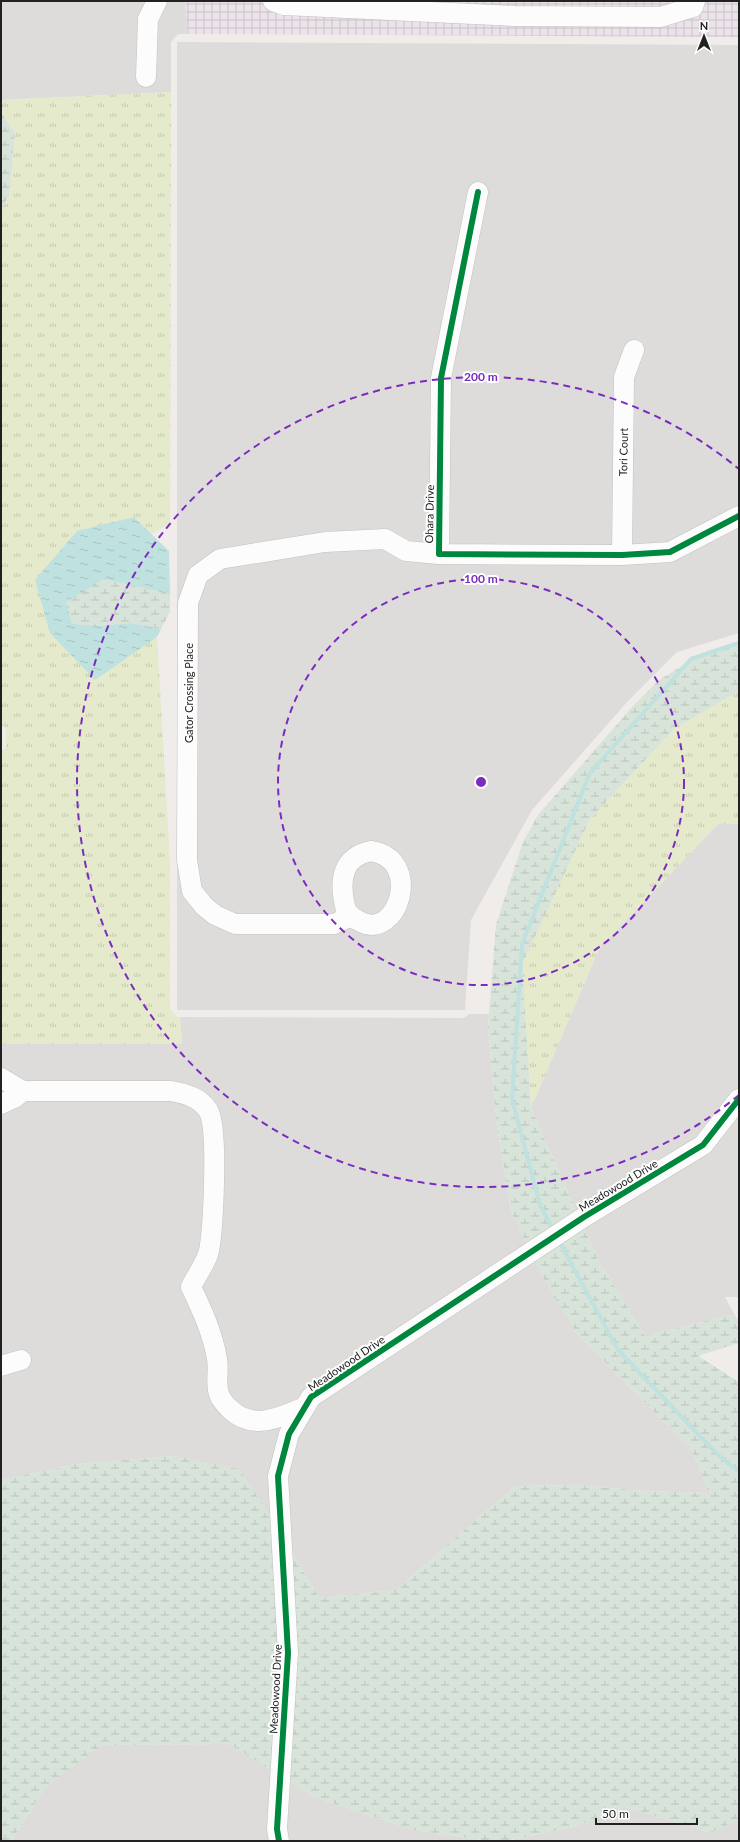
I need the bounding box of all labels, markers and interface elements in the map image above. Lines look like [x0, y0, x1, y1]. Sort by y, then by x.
north arrow [684, 16, 724, 56]
text: N [700, 19, 708, 32]
text: 200 m [464, 369, 498, 384]
street label: Tori Court [616, 428, 630, 476]
street label: Ohara Drive [422, 484, 436, 543]
text: 100 m [464, 571, 498, 586]
street label: Gator Crossing Place [182, 643, 195, 743]
centre of rings [474, 775, 488, 789]
street label: Meadowood Drive [576, 1156, 660, 1214]
street label: Meadowood Drive [305, 1332, 387, 1394]
street label: Meadowood Drive [266, 1644, 284, 1734]
scale bar [596, 1800, 697, 1826]
text: 50 m [602, 1806, 629, 1821]

